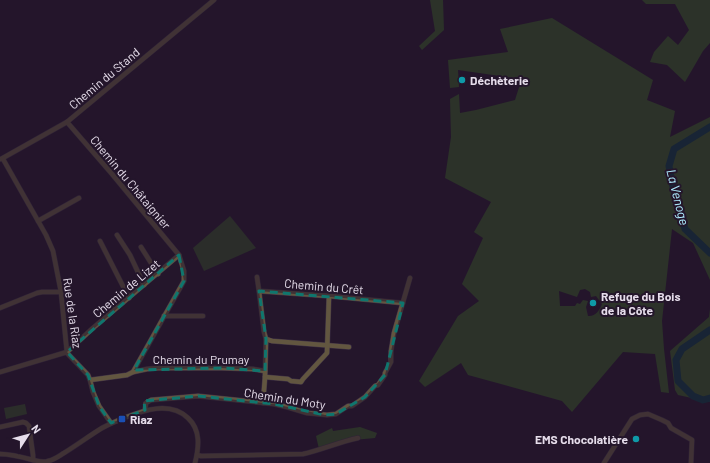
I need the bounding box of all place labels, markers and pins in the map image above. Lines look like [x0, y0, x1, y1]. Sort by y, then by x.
place label: Déchèterie [470, 73, 529, 87]
marker: Déchèterie [457, 75, 467, 85]
place label: Refuge du Bois de la Côte [601, 289, 680, 317]
marker: Refuge du Bois de la Côte [588, 298, 598, 308]
place label: Riaz [130, 412, 153, 426]
marker: Riaz [117, 414, 127, 424]
place label: EMS Chocolatière [535, 432, 628, 446]
marker: EMS Chocolatière [631, 434, 641, 444]

